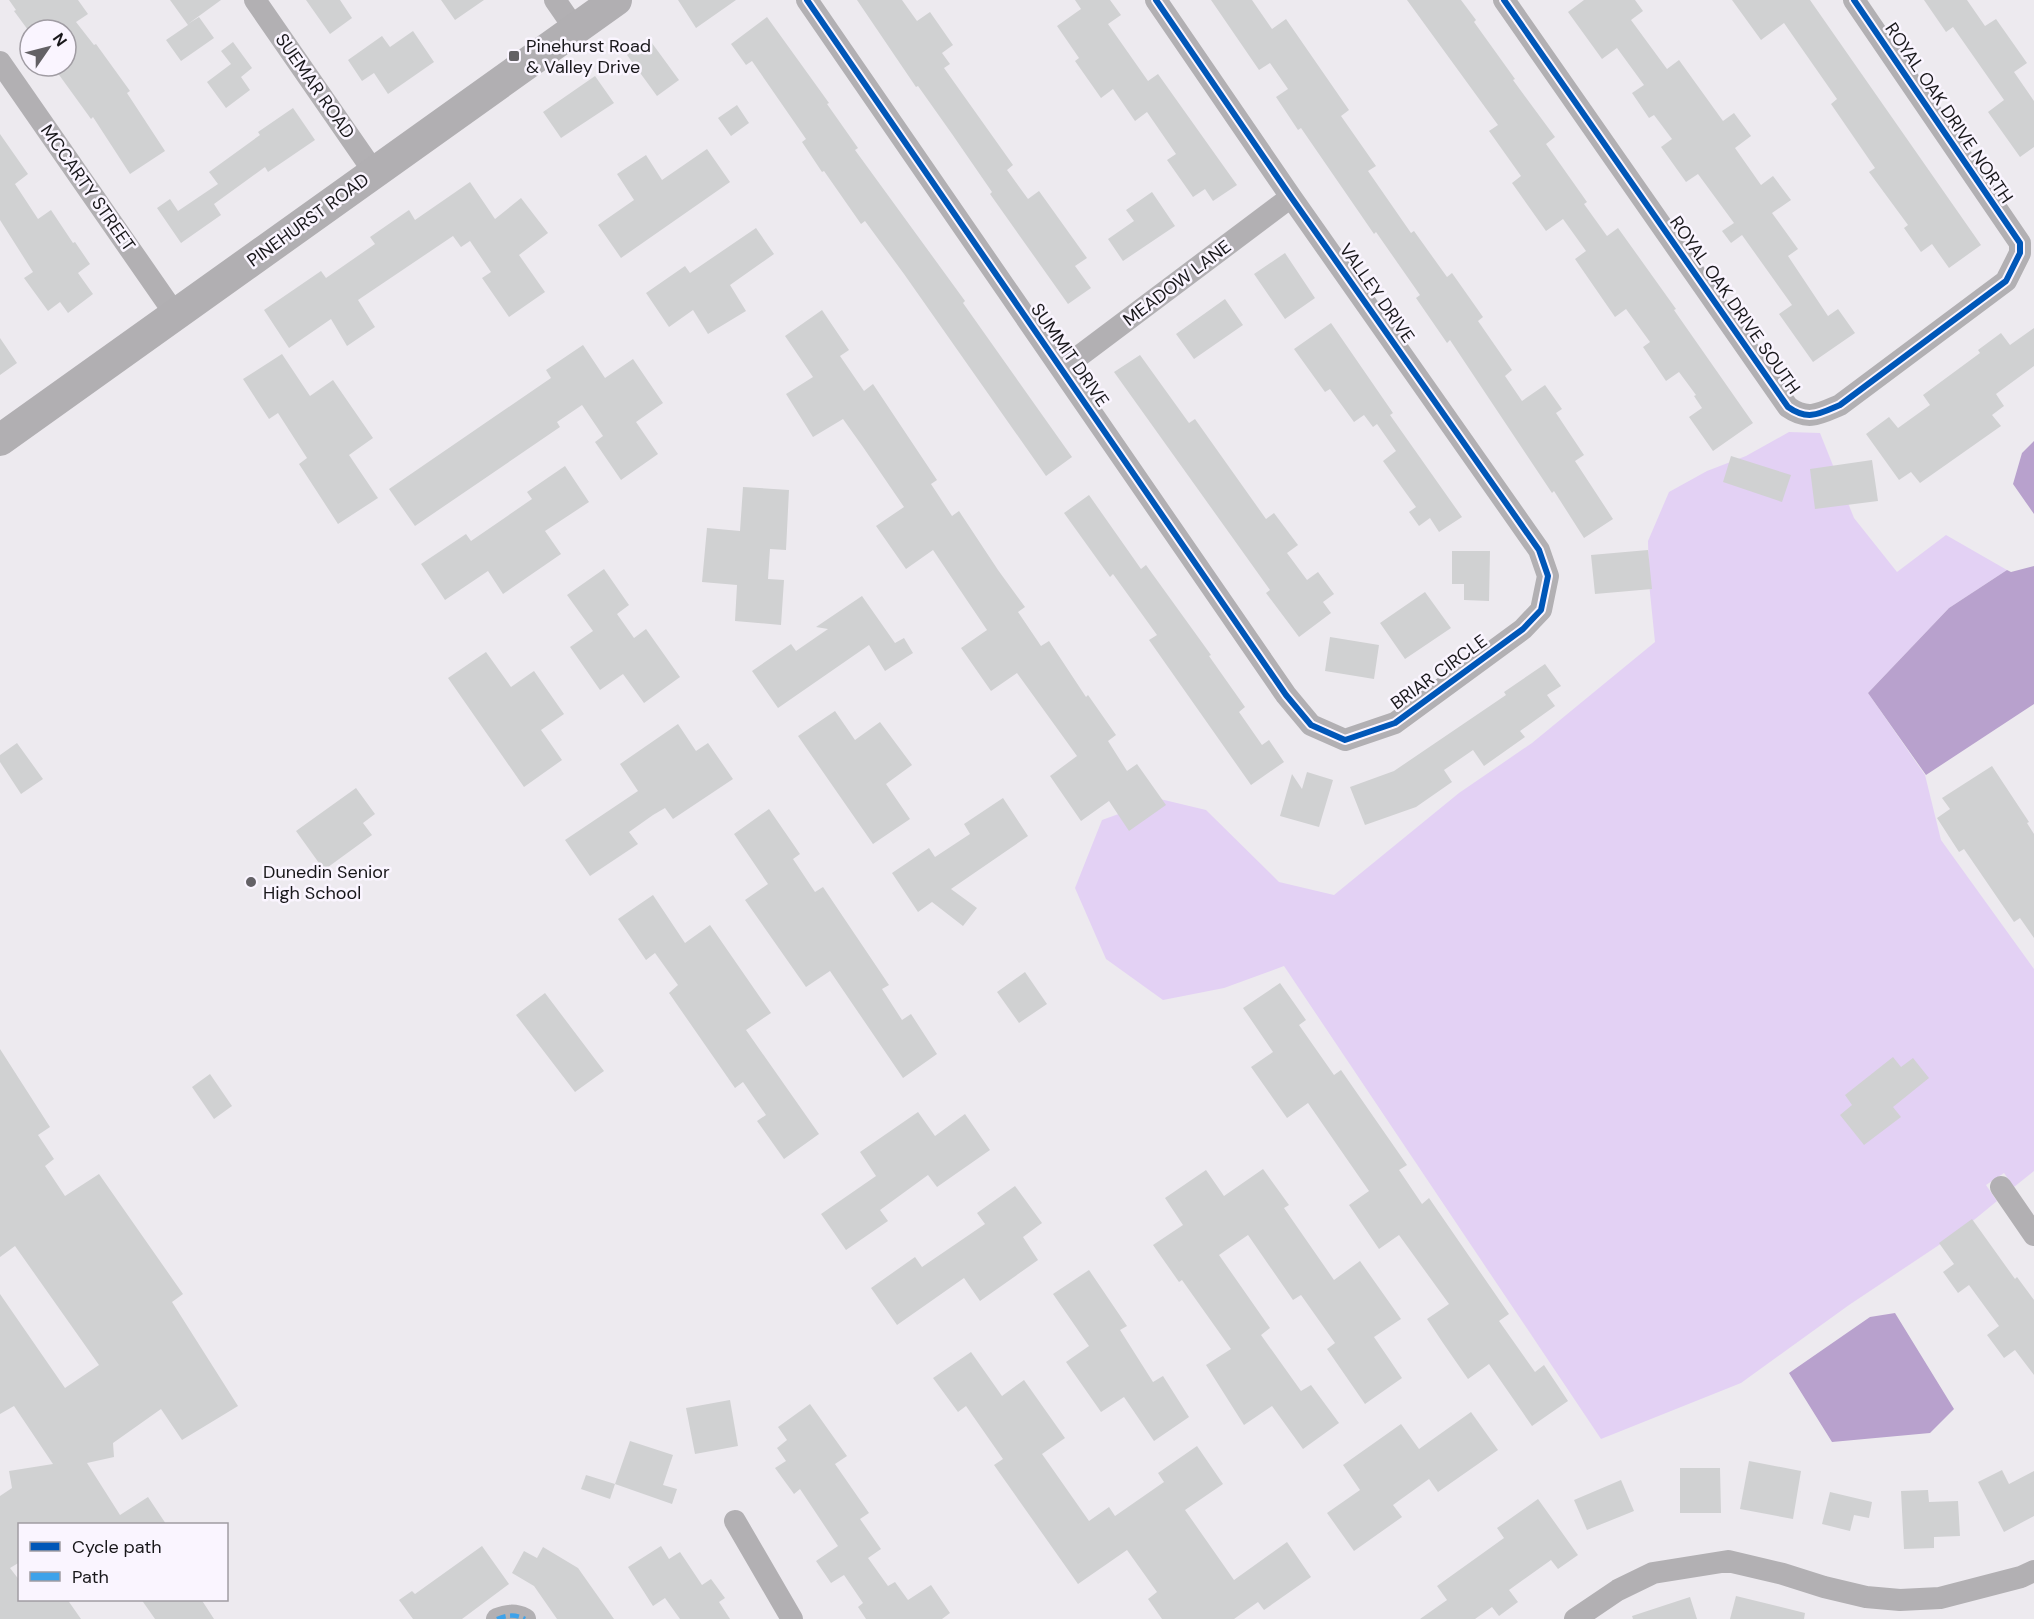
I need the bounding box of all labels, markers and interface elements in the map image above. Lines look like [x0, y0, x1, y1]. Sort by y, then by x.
north arrow [18, 18, 78, 78]
street label: ROYAL OAK DRIVE NORTH [1879, 18, 2019, 208]
text: N [48, 29, 72, 50]
street label: SUEMAR ROAD [270, 29, 360, 143]
place label: Pinehurst Road & Valley Drive [526, 34, 651, 79]
marker: Pinehurst Road & Valley Drive [507, 49, 521, 63]
street label: MCCARTY STREET [35, 120, 141, 256]
street label: PINEHURST ROAD [242, 168, 374, 272]
street label: ROYAL OAK DRIVE SOUTH [1664, 211, 1806, 399]
street label: MEADOW LANE [1118, 234, 1236, 332]
street label: VALLEY DRIVE [1334, 239, 1420, 347]
street label: SUMMIT DRIVE [1025, 299, 1115, 411]
street label: BRIAR CIRCLE [1386, 629, 1492, 715]
place label: Dunedin Senior High School [263, 860, 390, 905]
marker: Dunedin Senior High School [244, 875, 258, 889]
legend [18, 1523, 228, 1601]
text: Cycle path [72, 1535, 162, 1559]
text: Path [72, 1565, 109, 1589]

